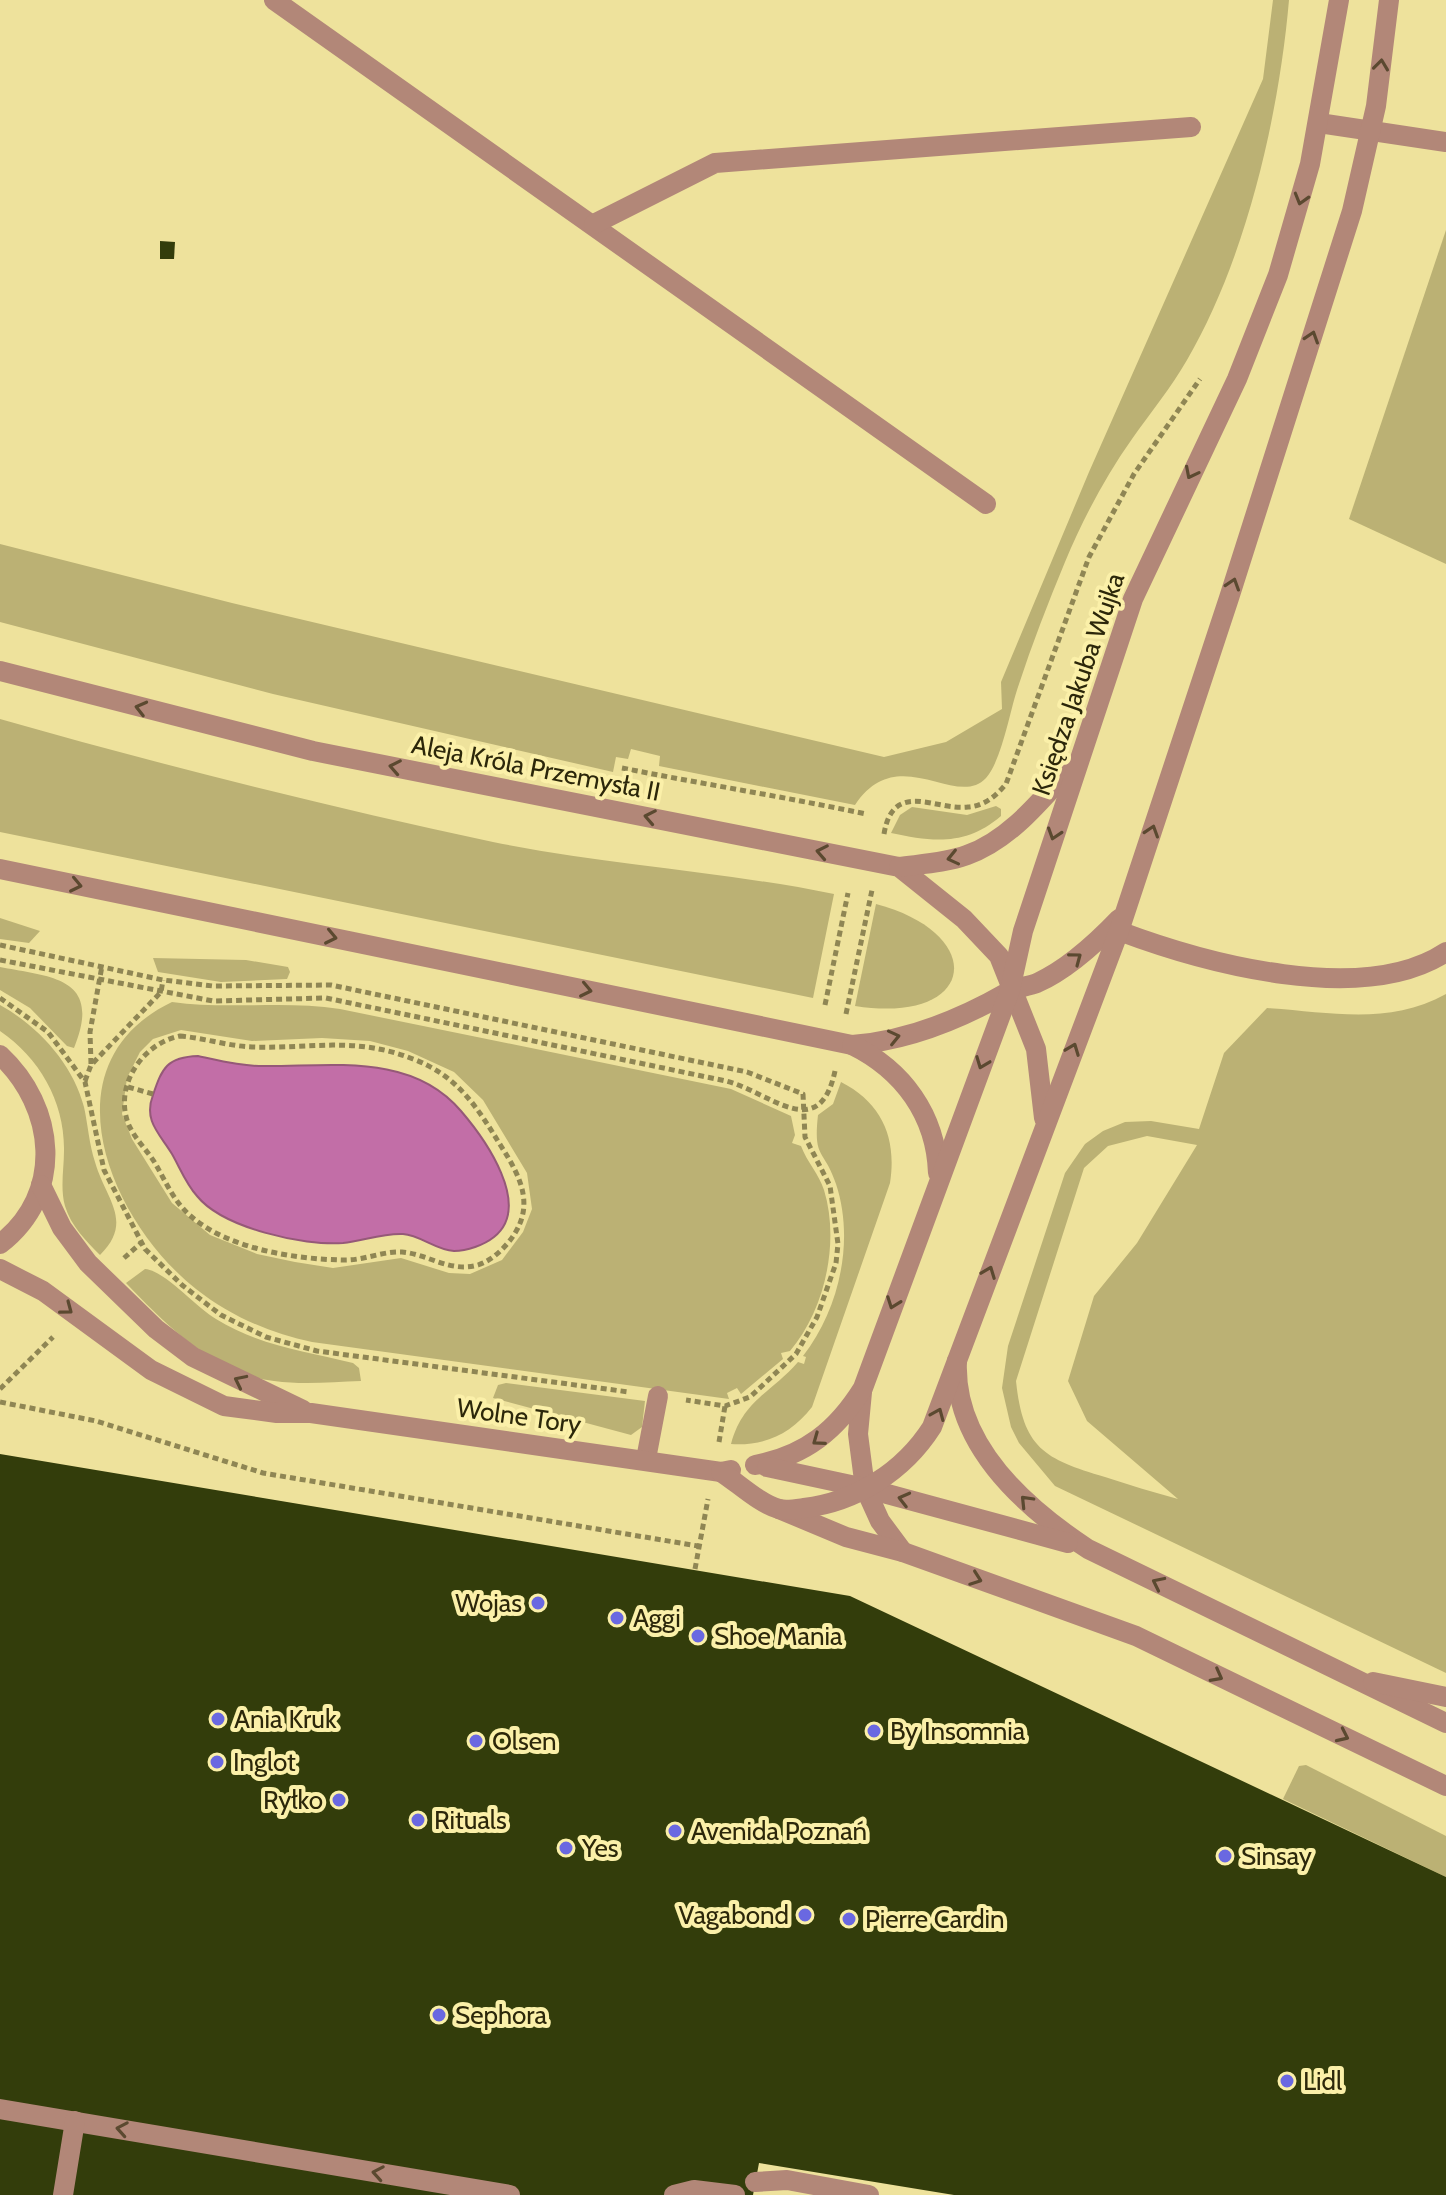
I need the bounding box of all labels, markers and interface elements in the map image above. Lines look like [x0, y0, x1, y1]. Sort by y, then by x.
one-way arrow [1373, 58, 1390, 71]
one-way arrow [1293, 192, 1310, 206]
one-way arrow [1303, 330, 1319, 344]
one-way arrow [1185, 465, 1201, 480]
street label: Księdza Jakuba Wujka [1025, 568, 1131, 799]
one-way arrow [1224, 578, 1240, 592]
one-way arrow [135, 701, 149, 718]
street label: Aleja Króla Przemysła II [409, 728, 663, 808]
one-way arrow [388, 759, 402, 776]
one-way arrow [644, 809, 657, 826]
one-way arrow [1142, 825, 1158, 839]
one-way arrow [1047, 827, 1063, 841]
one-way arrow [816, 844, 829, 861]
one-way arrow [946, 849, 960, 866]
one-way arrow [69, 876, 83, 893]
one-way arrow [324, 928, 338, 945]
one-way arrow [1067, 953, 1081, 967]
one-way arrow [578, 981, 592, 998]
one-way arrow [887, 1029, 901, 1046]
one-way arrow [1063, 1043, 1080, 1057]
one-way arrow [975, 1055, 992, 1069]
one-way arrow [979, 1266, 996, 1280]
one-way arrow [887, 1295, 903, 1309]
one-way arrow [58, 1299, 72, 1313]
one-way arrow [233, 1375, 248, 1391]
street label: Wolne Tory [455, 1391, 583, 1441]
one-way arrow [928, 1408, 944, 1422]
one-way arrow [812, 1430, 827, 1444]
one-way arrow [898, 1492, 912, 1509]
one-way arrow [1021, 1496, 1035, 1510]
one-way arrow [969, 1569, 983, 1585]
one-way arrow [1151, 1577, 1166, 1593]
place label: Wojas [455, 1587, 522, 1619]
marker: Wojas [529, 1594, 547, 1612]
place label: Aggi [633, 1602, 681, 1634]
marker: Aggi [608, 1609, 626, 1627]
place label: Shoe Mania [714, 1620, 843, 1652]
marker: Shoe Mania [689, 1627, 707, 1645]
one-way arrow [1209, 1666, 1224, 1681]
place label: Ania Kruk [234, 1703, 337, 1735]
marker: Ania Kruk [209, 1710, 227, 1728]
place label: By Insomnia [890, 1715, 1026, 1747]
marker: By Insomnia [865, 1722, 883, 1740]
place label: Olsen [492, 1725, 557, 1757]
one-way arrow [1334, 1726, 1349, 1742]
marker: Olsen [467, 1732, 485, 1750]
place label: Inglot [233, 1746, 296, 1778]
marker: Inglot [208, 1753, 226, 1771]
place label: Ryłko [263, 1784, 323, 1816]
marker: Ryłko [330, 1791, 348, 1809]
place label: Rituals [434, 1804, 507, 1836]
marker: Rituals [409, 1811, 427, 1829]
place label: Avenida Poznań [691, 1815, 867, 1847]
marker: Avenida Poznań [666, 1822, 684, 1840]
place label: Yes [581, 1832, 619, 1864]
marker: Yes [557, 1839, 575, 1857]
place label: Sinsay [1241, 1840, 1312, 1872]
marker: Sinsay [1216, 1847, 1234, 1865]
place label: Vagabond [679, 1899, 789, 1931]
place label: Pierre Cardin [865, 1903, 1005, 1935]
marker: Vagabond [796, 1906, 814, 1924]
marker: Pierre Cardin [840, 1910, 858, 1928]
place label: Sephora [455, 1999, 547, 2031]
marker: Sephora [430, 2006, 448, 2024]
place label: Lidl [1303, 2065, 1342, 2097]
marker: Lidl [1278, 2072, 1296, 2090]
one-way arrow [115, 2121, 128, 2138]
one-way arrow [371, 2165, 385, 2182]

